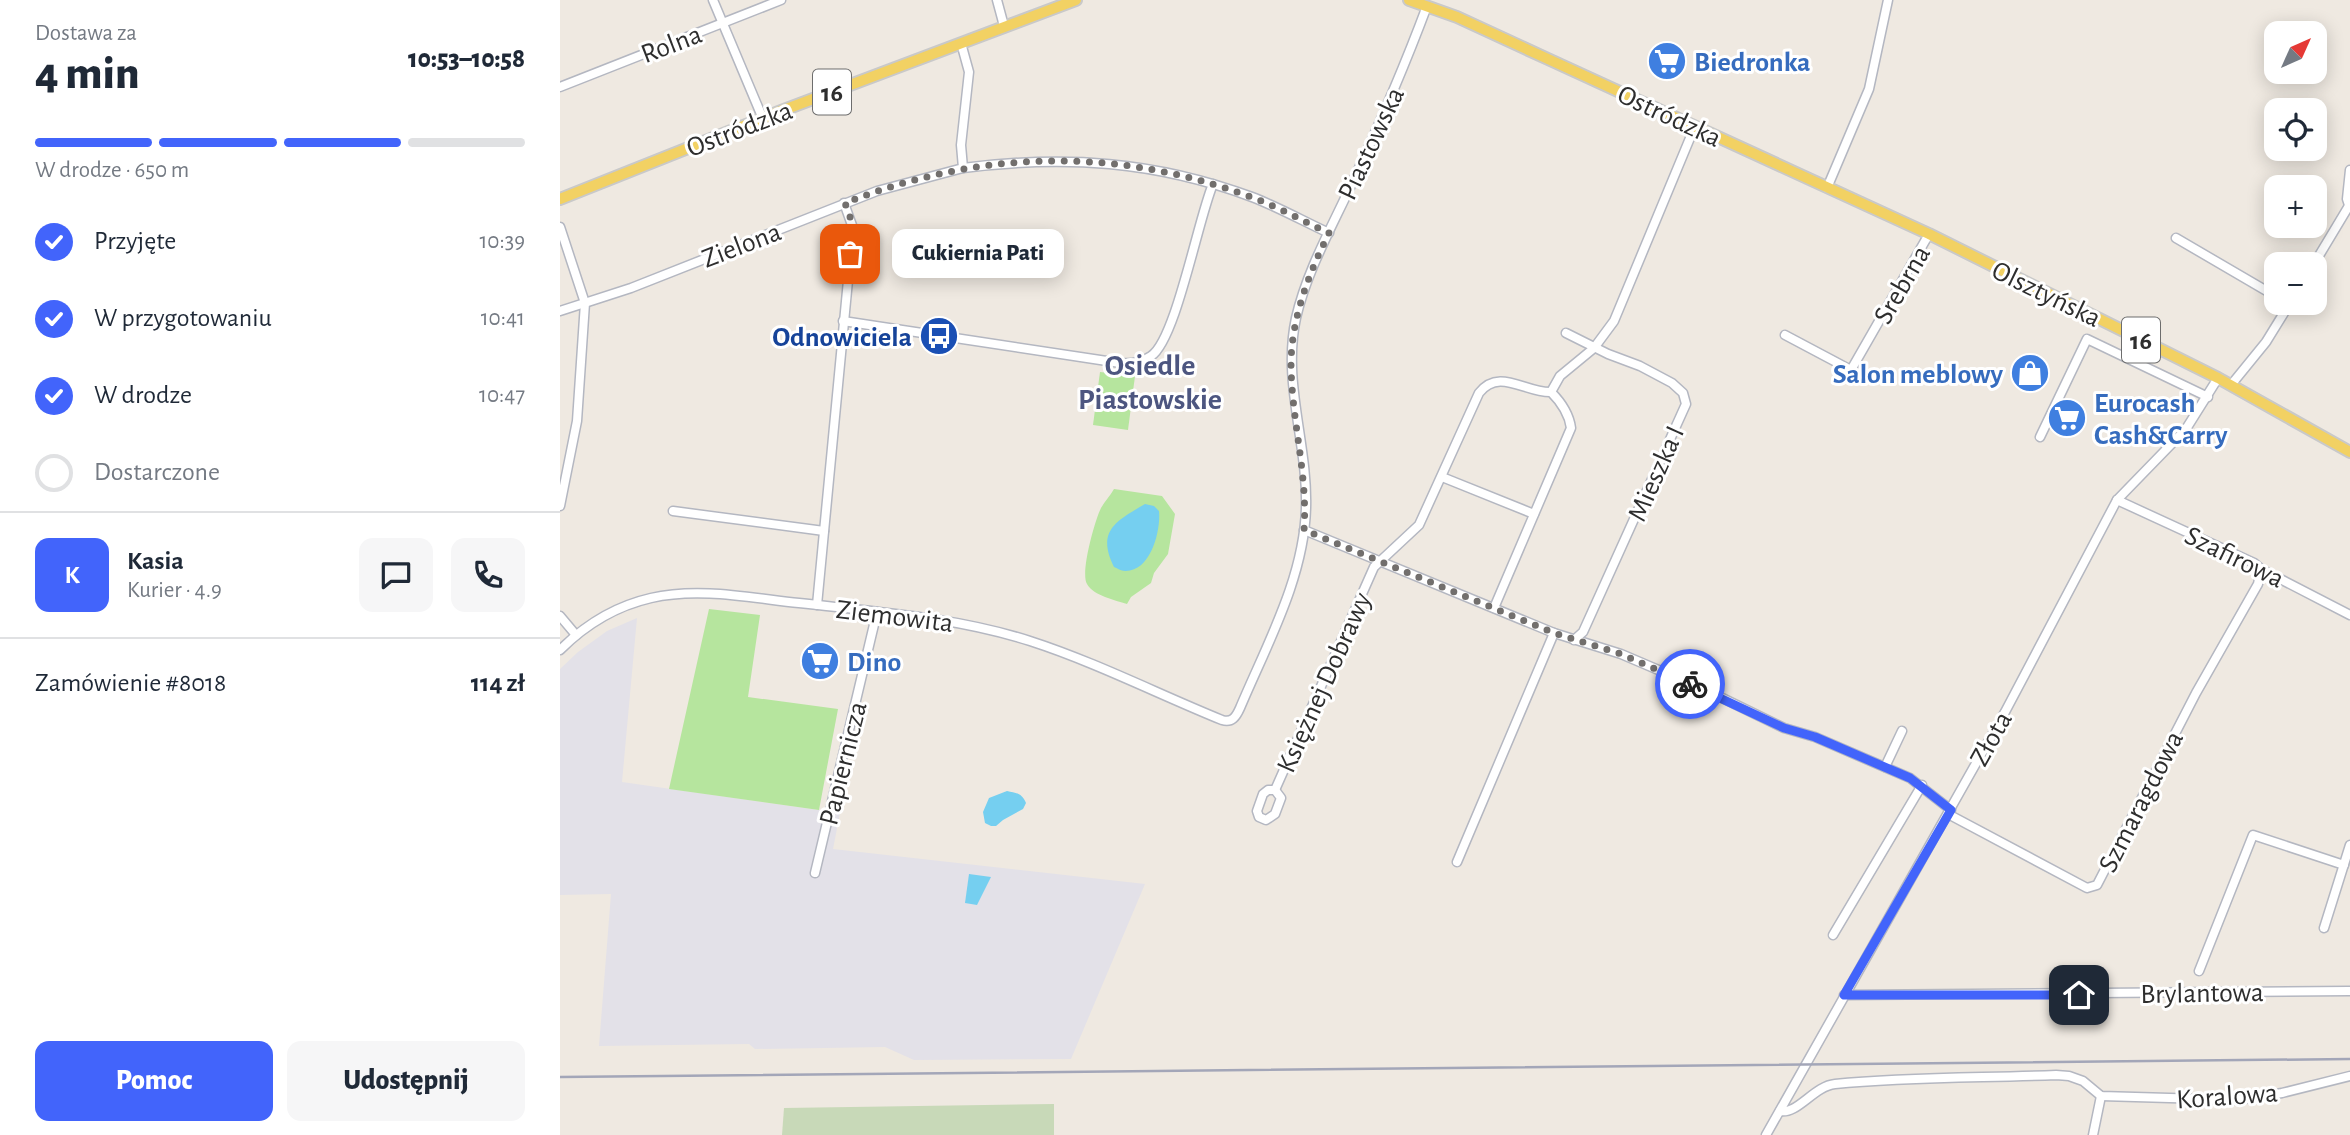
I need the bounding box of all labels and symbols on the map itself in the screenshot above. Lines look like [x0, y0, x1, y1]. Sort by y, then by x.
street label: Rolna [637, 21, 706, 69]
north arrow [2264, 21, 2328, 84]
supermarket icon: Biedronka [1646, 40, 1688, 82]
place label: Biedronka [1694, 49, 1811, 77]
road number: 16 [813, 69, 851, 114]
street label: Ostródzka [1613, 81, 1725, 153]
street label: Piastowska [1334, 83, 1410, 205]
street label: Ostródzka [683, 97, 797, 163]
street label: Zielona [698, 218, 785, 274]
pin [820, 224, 880, 284]
callout: Cukiernia Pati [892, 230, 1064, 278]
street label: Srebrna [1869, 241, 1936, 329]
street label: Olsztyńska [1987, 256, 2105, 333]
bus stop icon: Odnowiciela [918, 315, 960, 357]
road number: 16 [2122, 318, 2160, 362]
place label: Odnowiciela [772, 324, 912, 352]
district label: Osiedle Piastowskie [1078, 351, 1222, 415]
shop icon: Salon meblowy [2009, 352, 2051, 394]
place label: Salon meblowy [1833, 361, 2003, 389]
place label: Eurocash Cash&Carry [2094, 390, 2228, 450]
supermarket icon: Eurocash Cash&Carry [2046, 397, 2088, 439]
street label: Mieszka I [1624, 422, 1690, 526]
street label: Szafirowa [2180, 522, 2288, 594]
street label: Księżnej Dobrawy [1273, 588, 1377, 777]
street label: Ziemowita [835, 596, 955, 638]
supermarket icon: Dino [799, 640, 841, 682]
place label: Dino [847, 649, 901, 677]
courier [1655, 649, 1725, 719]
street label: Papiernicza [815, 699, 873, 828]
street label: Złota [1966, 707, 2018, 771]
street label: Szmaragdowa [2094, 727, 2189, 877]
pin [2049, 965, 2109, 1025]
street label: Brylantowa [2140, 979, 2264, 1009]
street label: Koralowa [2176, 1079, 2279, 1115]

